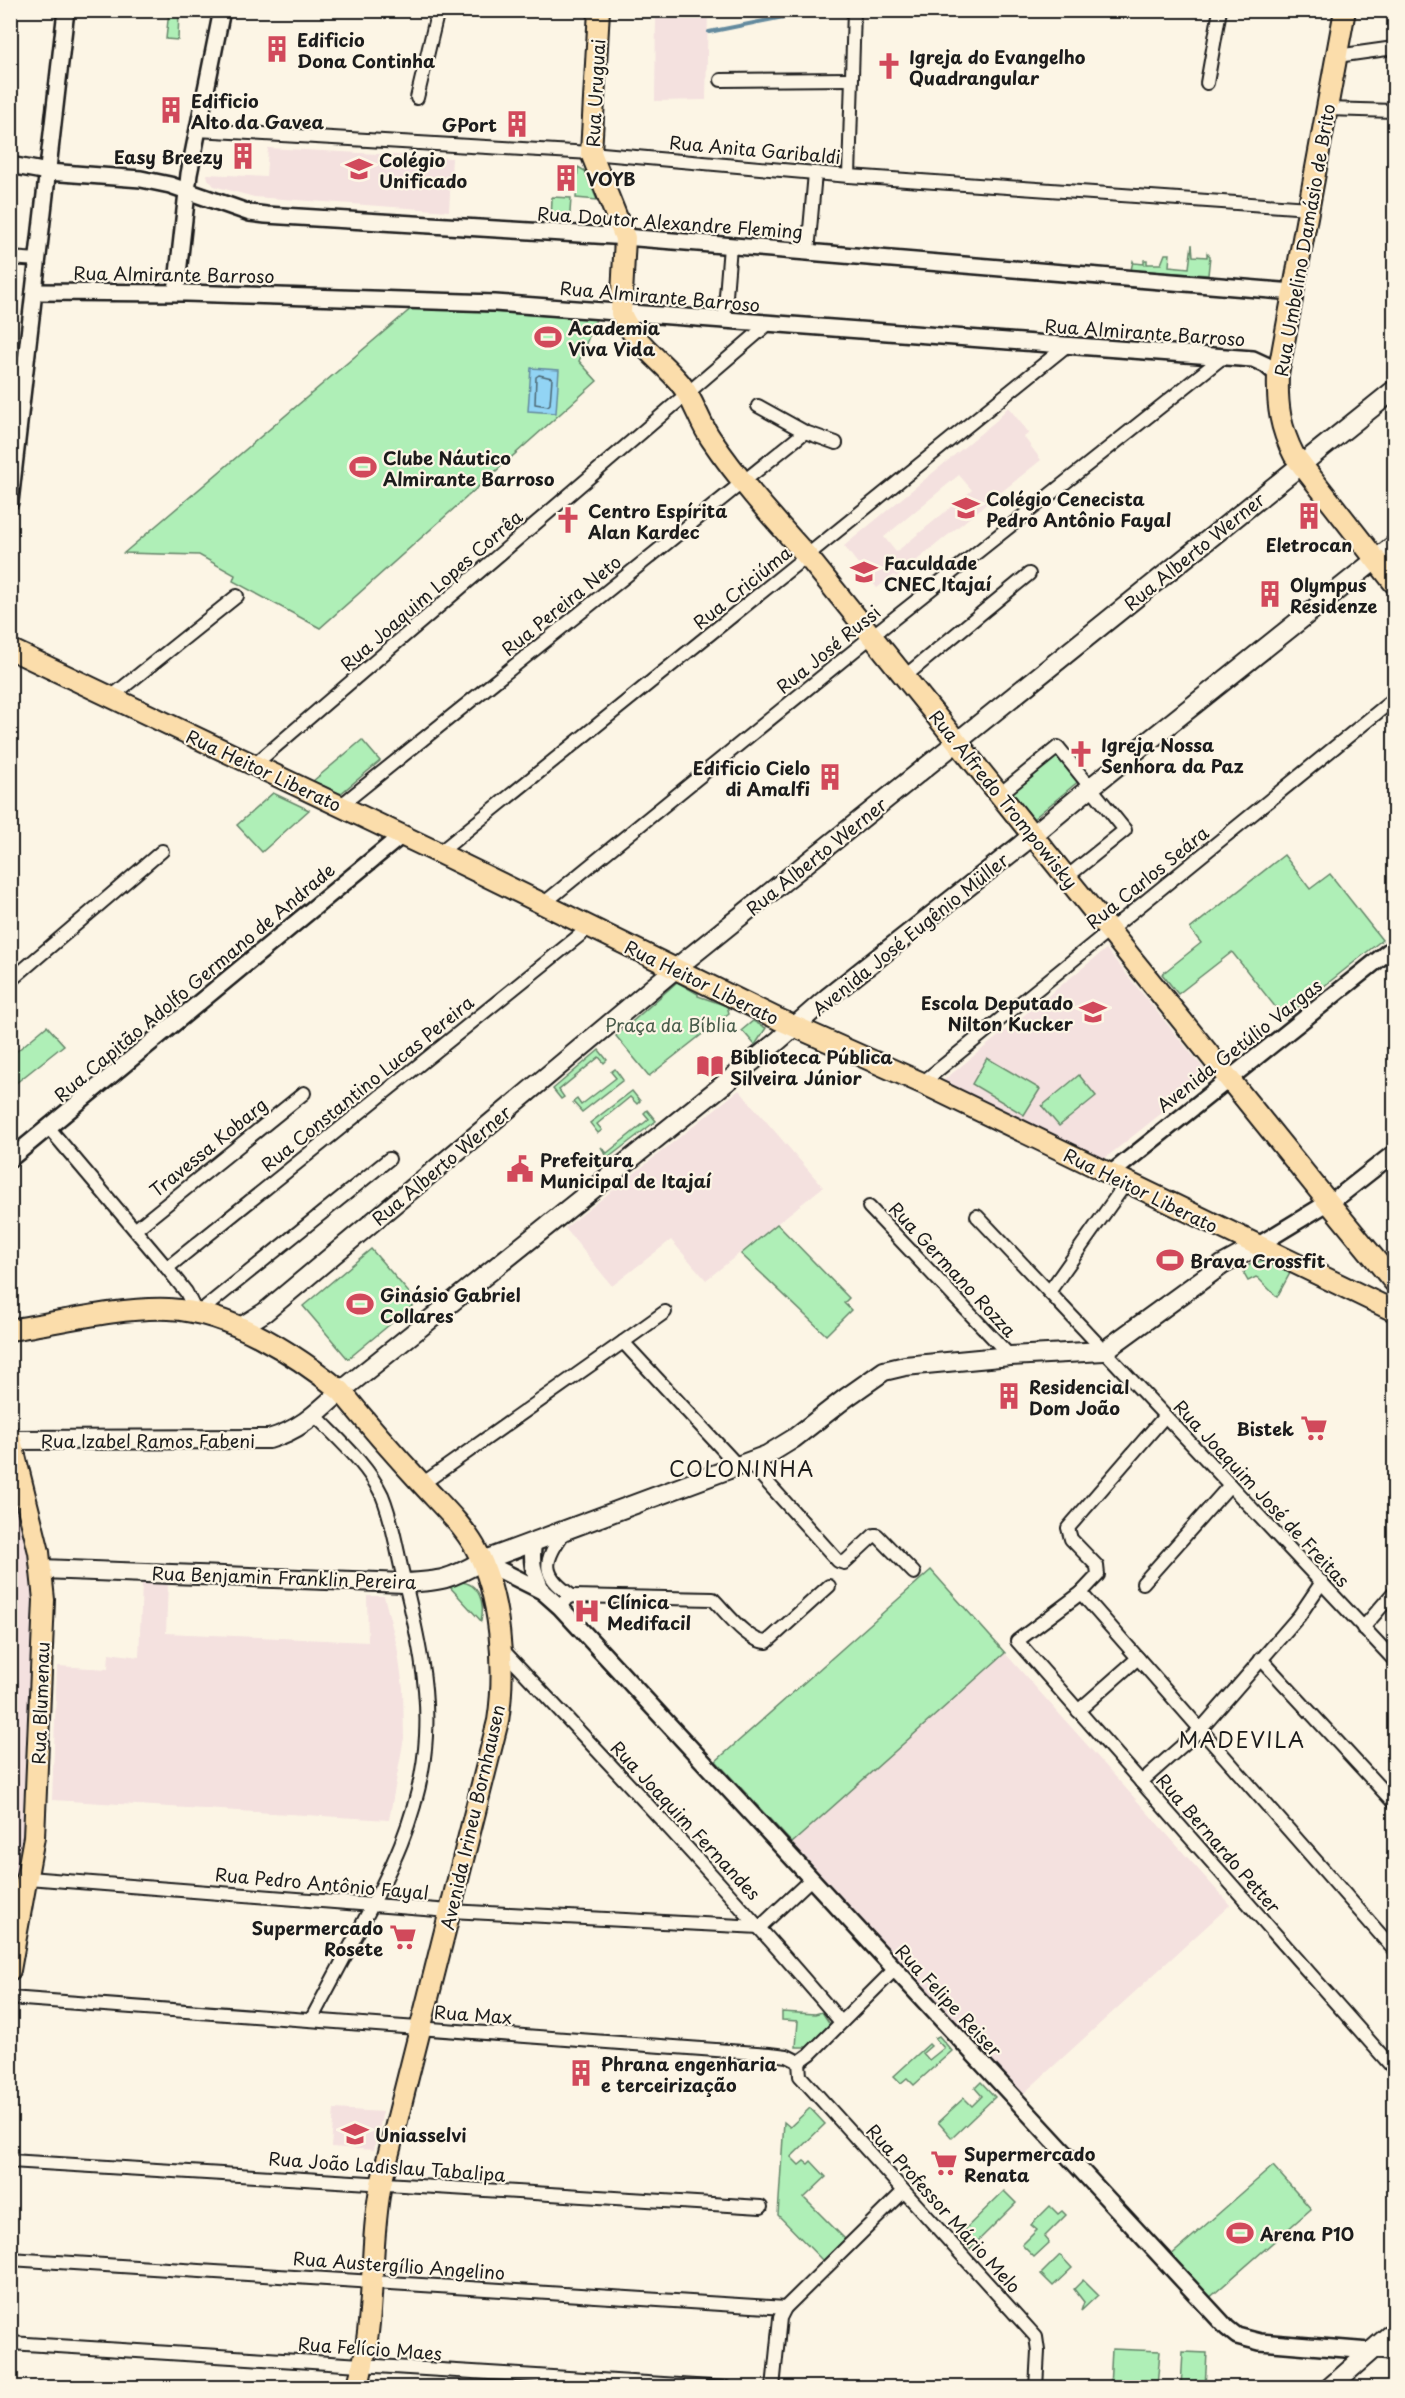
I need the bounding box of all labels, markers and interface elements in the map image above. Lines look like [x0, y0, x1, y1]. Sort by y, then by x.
place label: Edificio Dona Continha [297, 26, 435, 74]
building icon: Edificio Dona Continha [262, 34, 292, 64]
street label: Rua Uruguai [579, 38, 611, 148]
place label: Igreja do Evangelho Quadrangular [909, 43, 1086, 91]
church icon: Igreja do Evangelho Quadrangular [874, 51, 904, 81]
place label: Edificio Alto da Gavea [191, 87, 325, 135]
building icon: Edificio Alto da Gavea [156, 95, 186, 125]
street label: Rua Umbelino Damásio de Brito [1267, 102, 1341, 378]
building icon: GPort [502, 109, 532, 139]
place label: GPort [442, 111, 497, 138]
street label: Rua Anita Garibaldi [668, 128, 842, 170]
building icon: Easy Breezy [228, 141, 258, 171]
place label: Easy Breezy [114, 143, 223, 170]
place label: Colégio Unificado [379, 146, 467, 194]
school or university icon: Colégio Unificado [344, 154, 374, 184]
building icon: VOYB [551, 163, 581, 193]
place label: VOYB [586, 165, 636, 192]
street label: Rua Doutor Alexandre Fleming [536, 199, 804, 245]
street label: Rua Almirante Barroso [73, 259, 275, 289]
street label: Rua Almirante Barroso [559, 274, 761, 318]
street label: Rua Almirante Barroso [1044, 312, 1246, 352]
place label: Academia Viva Vida [567, 314, 661, 362]
sports icon: Academia Viva Vida [533, 322, 563, 352]
place label: Clube Náutico Almirante Barroso [383, 444, 555, 492]
sports icon: Clube Náutico Almirante Barroso [348, 452, 378, 482]
place label: Colégio Cenecista Pedro Antônio Fayal [986, 485, 1171, 533]
street label: Rua Alberto Werner [1118, 485, 1271, 616]
school or university icon: Colégio Cenecista Pedro Antônio Fayal [951, 493, 981, 523]
place label: Centro Espírita Alan Kardec [587, 497, 727, 545]
building icon: Eletrocan [1294, 501, 1324, 531]
street label: Rua Joaquim Lopes Corrêa [334, 503, 528, 677]
church icon: Centro Espírita Alan Kardec [553, 505, 583, 535]
place label: Eletrocan [1266, 531, 1352, 558]
street label: Rua Criciúma [687, 538, 798, 635]
street label: Rua Pereira Neto [495, 548, 627, 662]
place label: Faculdade CNEC Itajaí [884, 549, 992, 597]
school or university icon: Faculdade CNEC Itajaí [849, 557, 879, 587]
place label: Olympus Residenze [1290, 571, 1378, 619]
building icon: Olympus Residenze [1255, 579, 1285, 609]
street label: Rua José Russi [770, 598, 886, 700]
street label: Rua Alfredo Trompowisky [923, 704, 1085, 894]
street label: Rua Heitor Liberato [182, 722, 346, 818]
place label: Igreja Nossa Senhora da Paz [1101, 731, 1244, 779]
church icon: Igreja Nossa Senhora da Paz [1066, 739, 1096, 769]
place label: Edificio Cielo di Amalfi [693, 754, 810, 802]
building icon: Edificio Cielo di Amalfi [815, 762, 845, 792]
street label: Rua Alberto Werner [740, 790, 893, 921]
street label: Rua Carlos Seára [1080, 819, 1215, 935]
street label: Avenida José Eugênio Müller [806, 846, 1014, 1022]
street label: Rua Capitão Adolfo Germano de Andrade [48, 856, 340, 1108]
street label: Rua Heitor Liberato [620, 933, 784, 1031]
street label: Avenida Getúlio Vargas [1150, 972, 1328, 1118]
street label: Rua Constantino Lucas Pereira [255, 988, 480, 1177]
place label: Escola Deputado Nilton Kucker [921, 989, 1074, 1037]
school or university icon: Escola Deputado Nilton Kucker [1078, 997, 1108, 1027]
park label: Praça da Bíblia [605, 1011, 737, 1038]
place label: Biblioteca Pública Silveira Júnior [730, 1043, 893, 1091]
library icon: Biblioteca Pública Silveira Júnior [695, 1051, 725, 1081]
street label: Travessa Kobarg [143, 1091, 273, 1203]
street label: Rua Alberto Werner [365, 1098, 517, 1231]
street label: Rua Heitor Liberato [1059, 1141, 1223, 1239]
place label: Prefeitura Municipal de Itajaí [540, 1146, 712, 1194]
public building icon: Prefeitura Municipal de Itajaí [505, 1154, 535, 1184]
street label: Rua Germano Rozza [883, 1195, 1024, 1343]
sports icon: Brava Crossfit [1155, 1245, 1185, 1275]
place label: Brava Crossfit [1190, 1247, 1326, 1274]
place label: Ginásio Gabriel Collares [380, 1281, 521, 1329]
sports icon: Ginásio Gabriel Collares [345, 1289, 375, 1319]
place label: Residencial Dom João [1029, 1373, 1129, 1421]
building icon: Residencial Dom João [994, 1381, 1024, 1411]
street label: Rua Joaquim José de Freitas [1168, 1393, 1356, 1593]
supermarket icon: Bistek [1299, 1413, 1329, 1443]
place label: Bistek [1236, 1415, 1294, 1442]
street label: Rua Izabel Ramos Fabeni [41, 1427, 255, 1454]
district label: COLONINHA [669, 1452, 815, 1484]
street label: Rua Benjamin Franklin Pereira [151, 1559, 417, 1595]
place label: Clínica Medifacil [607, 1588, 691, 1636]
hospital icon: Clínica Medifacil [572, 1596, 602, 1626]
street label: Rua Blumenau [24, 1641, 56, 1765]
street label: Avenida Irineu Bornhausen [433, 1702, 511, 1932]
district label: MADEVILA [1178, 1723, 1306, 1755]
street label: Rua Joaquim Fernandes [605, 1734, 767, 1906]
street label: Rua Bernardo Petter [1151, 1767, 1288, 1919]
street label: Rua Pedro Antônio Fayal [214, 1860, 430, 1906]
place label: Supermercado Rosete [252, 1914, 383, 1962]
supermarket icon: Supermercado Rosete [388, 1922, 418, 1952]
street label: Rua Felipe Reiser [890, 1938, 1009, 2063]
street label: Rua Max [433, 1998, 513, 2030]
place label: Phrana engenharia e terceirização [601, 2050, 777, 2098]
building icon: Phrana engenharia e terceirização [566, 2058, 596, 2088]
street label: Rua Professor Mário Melo [860, 2117, 1028, 2299]
school or university icon: Uniasselvi [340, 2119, 370, 2149]
place label: Uniasselvi [375, 2121, 467, 2148]
place label: Supermercado Renata [964, 2140, 1096, 2188]
street label: Rua João Ladislau Tabalipa [267, 2144, 507, 2188]
supermarket icon: Supermercado Renata [929, 2148, 959, 2178]
sports icon: Arena P10 [1225, 2218, 1255, 2248]
place label: Arena P10 [1259, 2220, 1354, 2247]
street label: Rua Austergílio Angelino [292, 2244, 506, 2286]
street label: Rua Felício Maes [297, 2329, 443, 2367]

